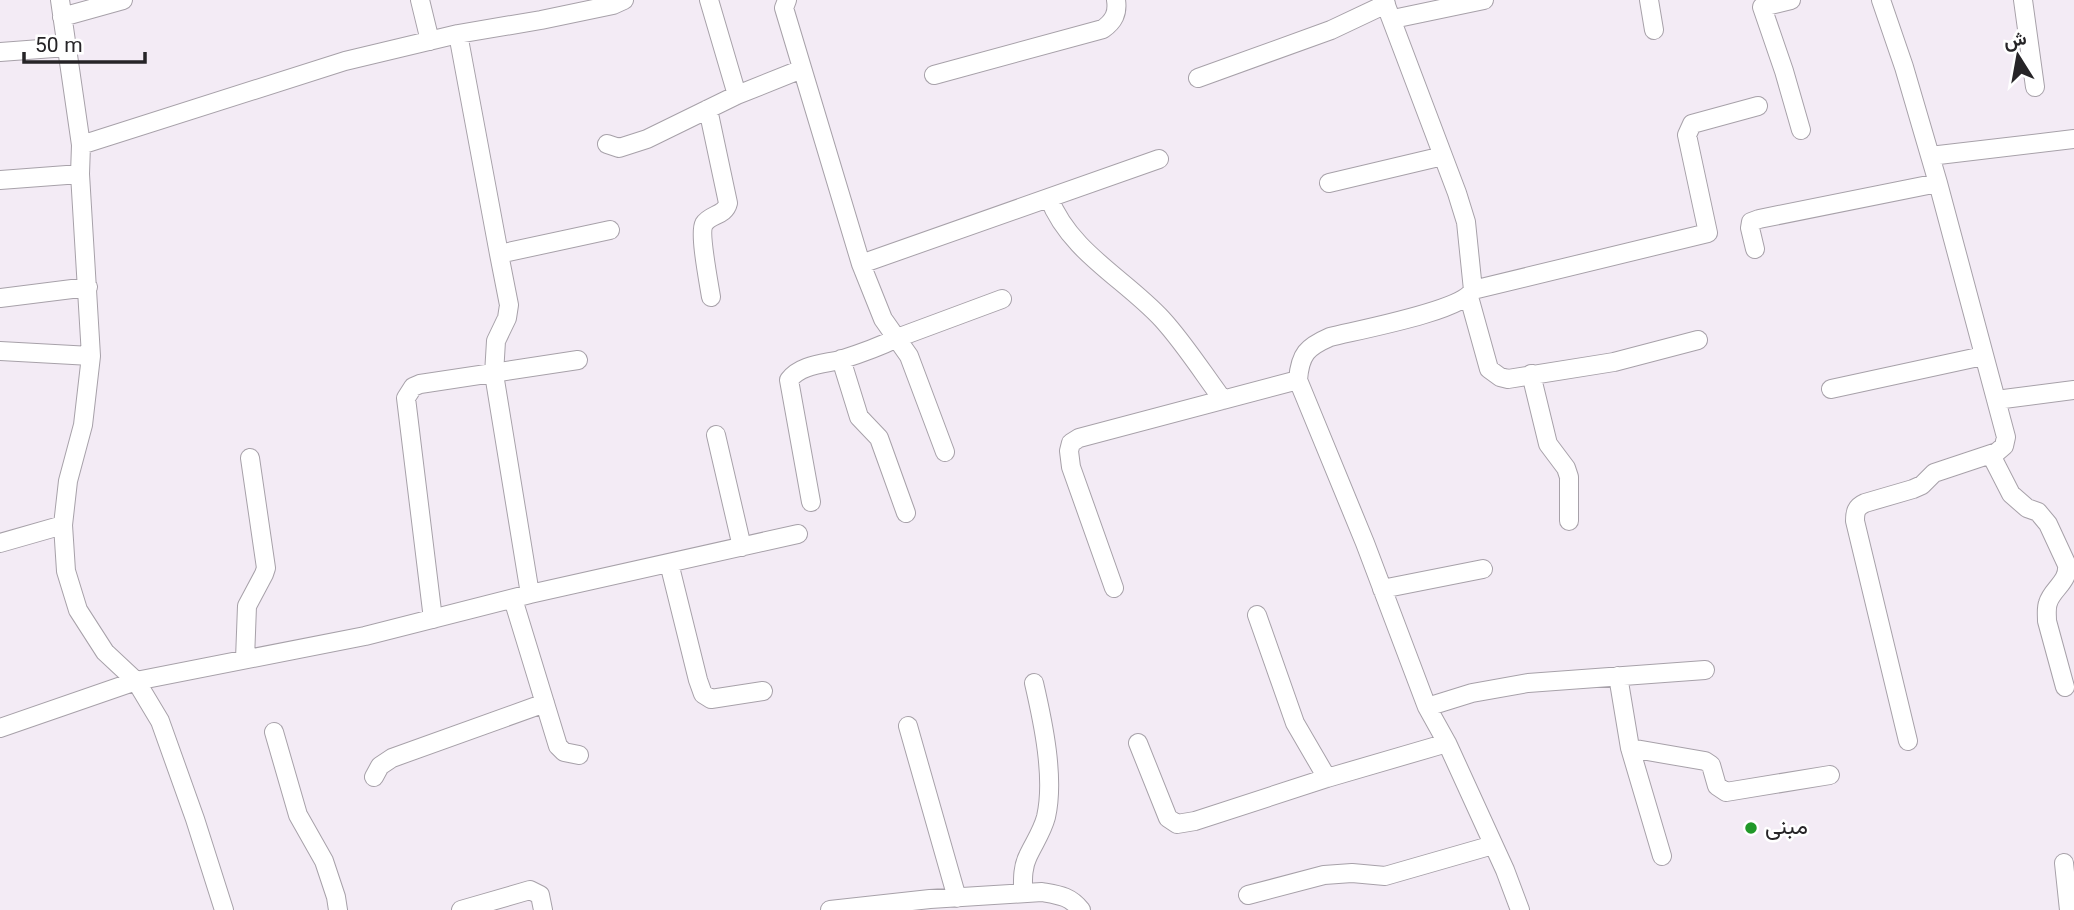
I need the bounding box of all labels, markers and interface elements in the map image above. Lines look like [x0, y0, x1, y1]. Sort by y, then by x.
scale bar [24, 21, 145, 65]
north arrow [1983, 21, 2053, 91]
text: ش [2001, 25, 2029, 58]
text: 50 m [35, 30, 83, 63]
place label: مبنى [1765, 810, 1808, 846]
marker: مبنى [1743, 820, 1759, 836]

